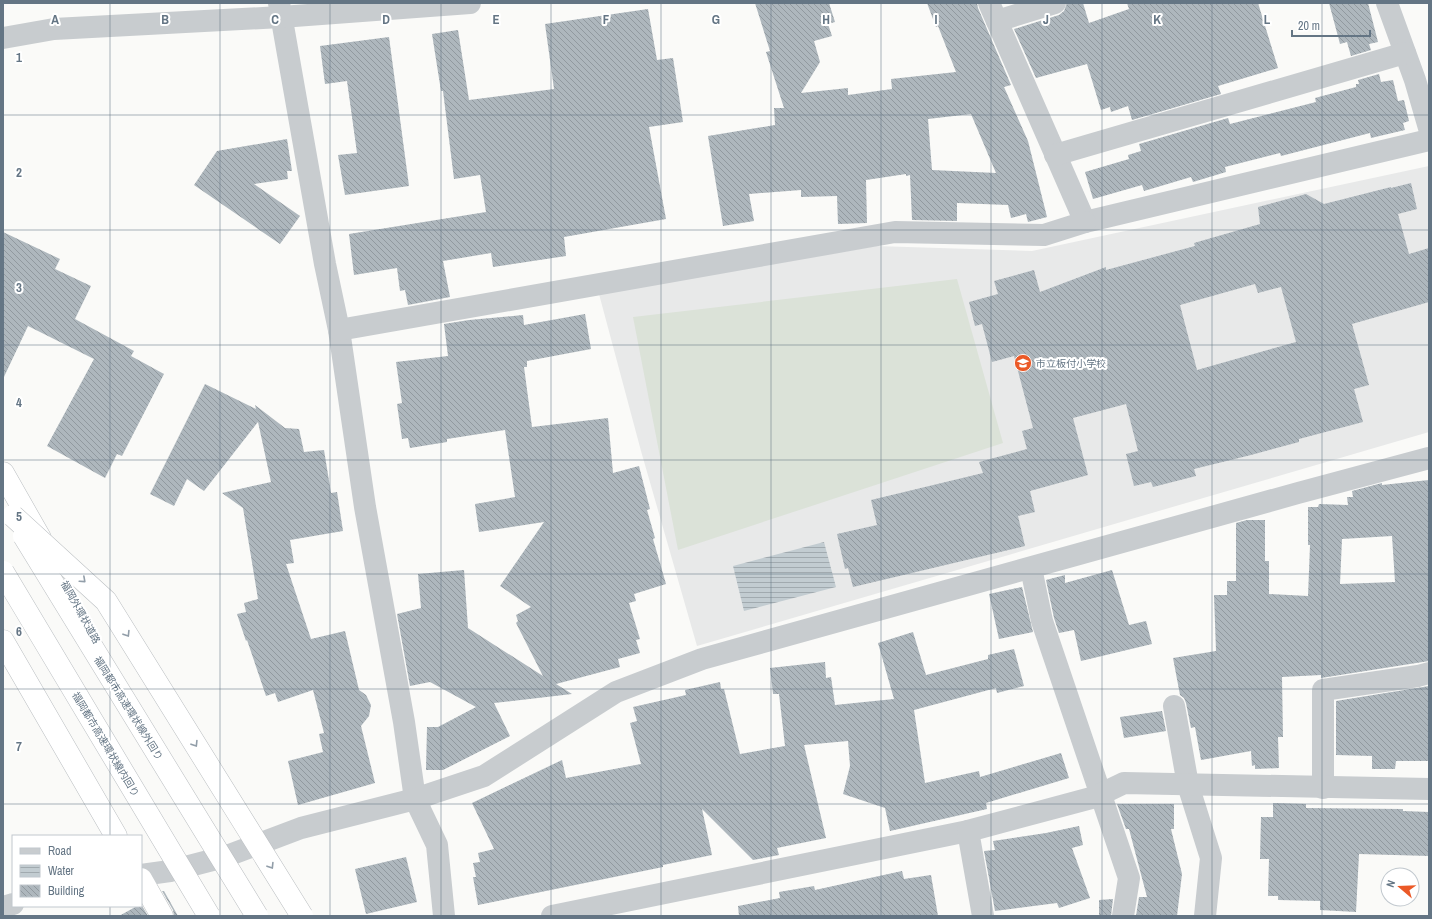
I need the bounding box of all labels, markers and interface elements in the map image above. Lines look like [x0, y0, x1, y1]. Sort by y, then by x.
text: A [51, 11, 59, 28]
text: B [161, 11, 169, 28]
text: C [271, 11, 279, 28]
text: D [382, 11, 390, 28]
text: E [492, 11, 500, 28]
text: F [603, 11, 610, 28]
text: G [712, 11, 720, 28]
text: H [822, 11, 830, 28]
text: I [935, 11, 938, 28]
text: J [1043, 11, 1049, 28]
text: K [1153, 11, 1161, 28]
text: L [1264, 11, 1271, 28]
scale bar [1292, 12, 1370, 38]
text: 20 m [1298, 18, 1320, 34]
text: 1 [16, 49, 22, 66]
text: 2 [16, 164, 22, 181]
text: 3 [16, 279, 22, 296]
school or university icon: 市立板付小学校 [1013, 353, 1033, 373]
place label: 市立板付小学校 [1036, 357, 1106, 370]
text: 4 [16, 394, 22, 411]
text: 5 [16, 508, 22, 525]
one-way arrow [78, 575, 86, 582]
street label: 福岡外環状道路 [58, 578, 103, 646]
text: 6 [16, 623, 22, 640]
one-way arrow [122, 630, 129, 637]
street label: 福岡都市高速環状線外回り [91, 654, 166, 763]
street label: 福岡都市高速環状線内回り [69, 689, 142, 799]
text: 7 [16, 738, 22, 755]
one-way arrow [190, 740, 198, 747]
legend [12, 835, 142, 907]
text: Road [48, 843, 72, 859]
one-way arrow [266, 862, 274, 869]
text: Water [48, 863, 75, 879]
north arrow [1380, 867, 1420, 907]
text: N [1383, 878, 1398, 889]
text: Building [48, 883, 85, 899]

